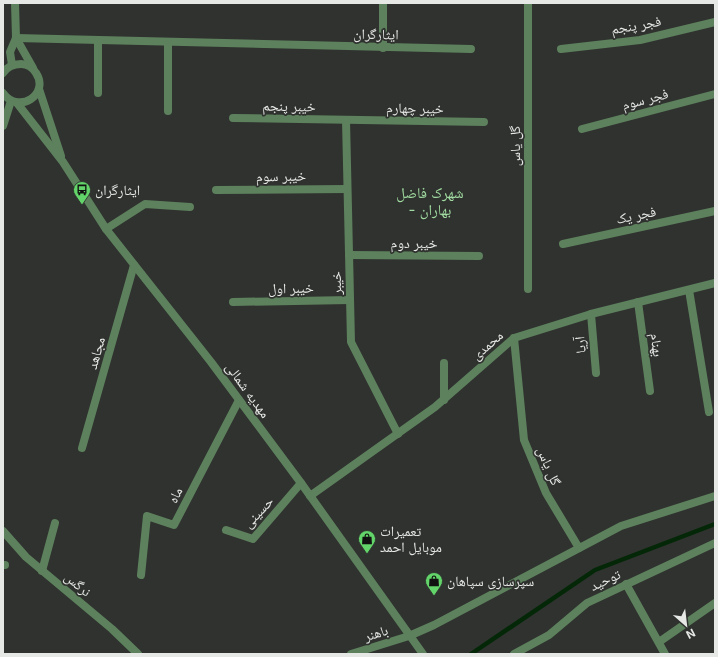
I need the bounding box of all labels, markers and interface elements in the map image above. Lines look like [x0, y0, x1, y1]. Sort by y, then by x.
street label: فجر پنجم [610, 12, 663, 39]
street label: ایثارگران [353, 25, 399, 43]
street label: فجر سوم [620, 84, 671, 115]
street label: خیبر پنجم [262, 97, 316, 116]
street label: خیبر چهارم [386, 98, 444, 119]
street label: گل یاس [506, 126, 524, 166]
street label: خیبر سوم [256, 167, 306, 186]
bus stop icon: ایثارگران [72, 180, 92, 205]
place label: ایثارگران [95, 181, 140, 199]
district label: شهرک فاضل - بهاران [396, 183, 464, 220]
street label: فجر یک [614, 202, 658, 228]
street label: خیبر دوم [391, 234, 438, 253]
street label: خیبر [327, 271, 345, 296]
street label: خیبر اول [268, 279, 314, 297]
street label: محمدی [467, 326, 507, 364]
street label: بهنام [646, 332, 667, 358]
street label: مجاهد [83, 335, 108, 371]
street label: آریا [570, 335, 590, 354]
street label: مهدیه شمالی [222, 359, 274, 421]
street label: گل یاس [533, 444, 565, 488]
street label: ماه [163, 484, 186, 506]
street label: حسینی [239, 492, 277, 532]
place label: تعمیرات موبایل احمد [380, 522, 442, 556]
shop icon: تعمیرات موبایل احمد [357, 529, 377, 554]
street label: توحید [587, 565, 623, 595]
street label: نرگس [61, 568, 95, 600]
shop icon: سپرسازی سپاهان [424, 571, 444, 596]
place label: سپرسازی سپاهان [447, 572, 534, 590]
north arrow [666, 605, 706, 645]
street label: باهنر [361, 621, 390, 645]
text: N [684, 626, 698, 642]

